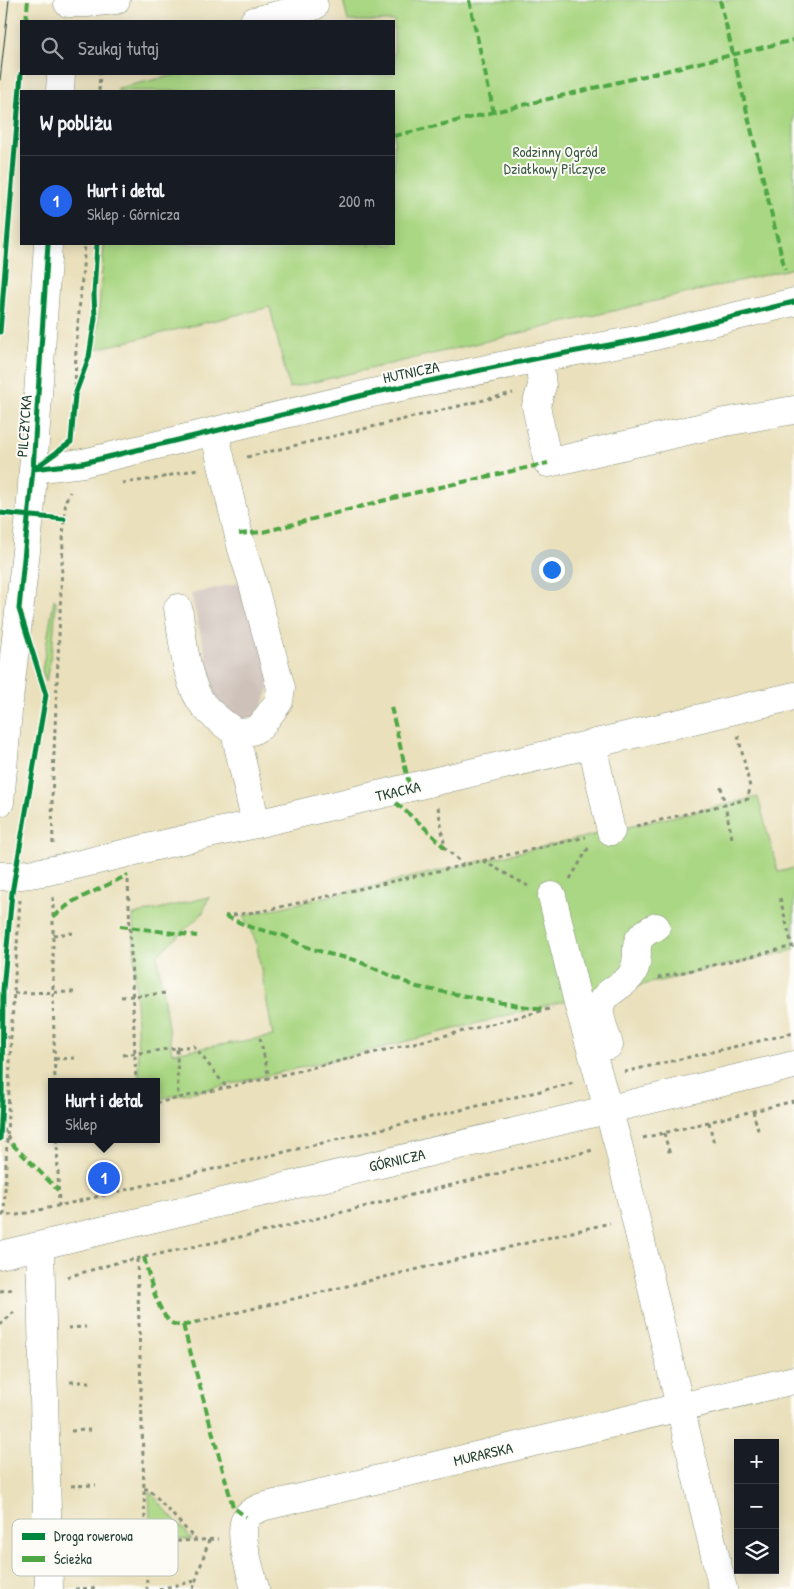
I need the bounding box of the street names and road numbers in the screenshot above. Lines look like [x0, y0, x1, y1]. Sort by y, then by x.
street label: HUTNICZA [381, 356, 442, 388]
street label: PILCZYCKA [11, 394, 37, 458]
street label: TKACKA [373, 775, 423, 806]
street label: GÓRNICZA [367, 1143, 428, 1177]
street label: MURARSKA [451, 1437, 515, 1471]

